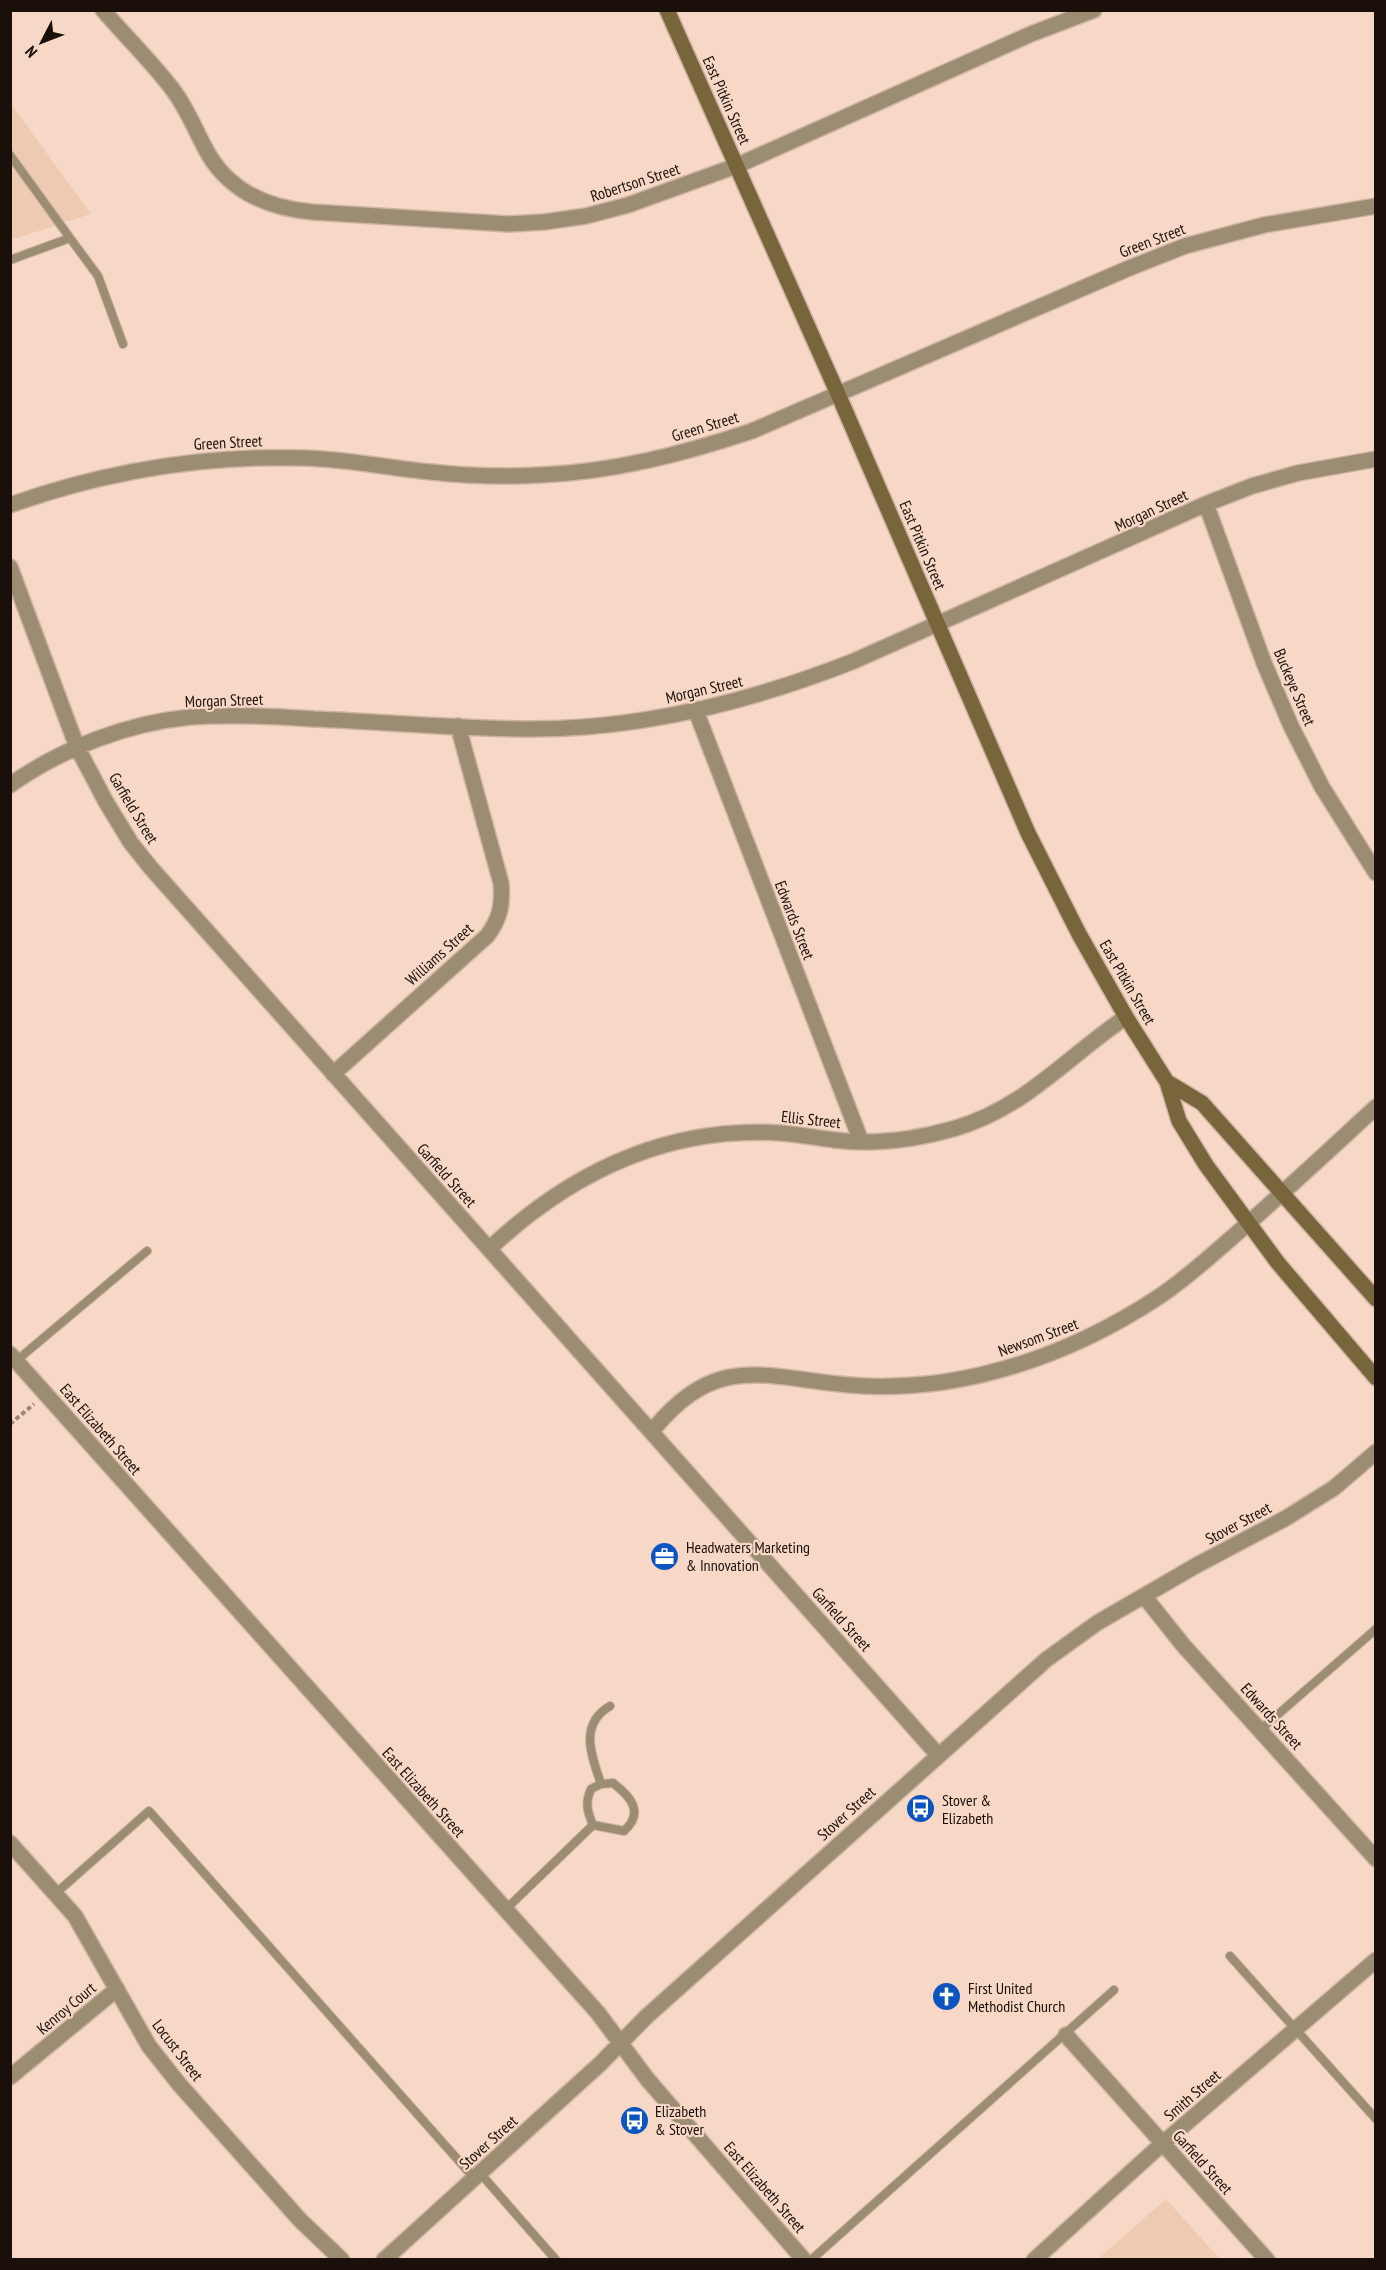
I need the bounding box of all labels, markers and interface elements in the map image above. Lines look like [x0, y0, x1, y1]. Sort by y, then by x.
north arrow [12, 12, 72, 72]
text: N [21, 42, 41, 62]
street label: East Pitkin Street [699, 53, 756, 148]
street label: Robertson Street [588, 158, 683, 206]
street label: Green Street [1116, 218, 1188, 262]
street label: Green Street [669, 406, 741, 446]
street label: Green Street [193, 430, 264, 454]
street label: Morgan Street [1111, 484, 1191, 536]
street label: East Pitkin Street [895, 497, 951, 593]
street label: Buckeye Street [1270, 645, 1320, 729]
street label: Morgan Street [664, 670, 745, 708]
street label: Morgan Street [185, 689, 264, 711]
street label: Garfield Street [105, 769, 163, 848]
street label: Edwards Street [771, 878, 819, 963]
street label: Williams Street [401, 918, 477, 989]
street label: East Pitkin Street [1096, 936, 1161, 1029]
street label: Ellis Street [780, 1106, 842, 1132]
street label: Garfield Street [413, 1139, 481, 1212]
street label: Newsom Street [995, 1313, 1081, 1361]
street label: East Elizabeth Street [56, 1379, 146, 1479]
street label: Stover Street [1202, 1497, 1275, 1549]
place label: Headwaters Marketing & Innovation [686, 1537, 810, 1575]
office icon: Headwaters Marketing & Innovation [649, 1540, 681, 1572]
street label: Garfield Street [808, 1583, 876, 1656]
street label: Edwards Street [1237, 1679, 1308, 1754]
street label: East Elizabeth Street [378, 1743, 470, 1842]
street label: Stover Street [813, 1781, 880, 1844]
place label: Stover & Elizabeth [942, 1790, 993, 1828]
bus stop icon: Stover & Elizabeth [905, 1793, 937, 1825]
street label: Kenroy Court [32, 1977, 100, 2038]
place label: First United Methodist Church [968, 1978, 1065, 2016]
church icon: First United Methodist Church [931, 1981, 963, 2013]
street label: Locust Street [148, 2015, 208, 2085]
street label: Smith Street [1160, 2065, 1225, 2125]
place label: Elizabeth & Stover [655, 2101, 706, 2139]
bus stop icon: Elizabeth & Stover [618, 2104, 650, 2136]
street label: Stover Street [455, 2110, 522, 2173]
street label: Garfield Street [1169, 2126, 1237, 2199]
street label: East Elizabeth Street [720, 2137, 810, 2237]

